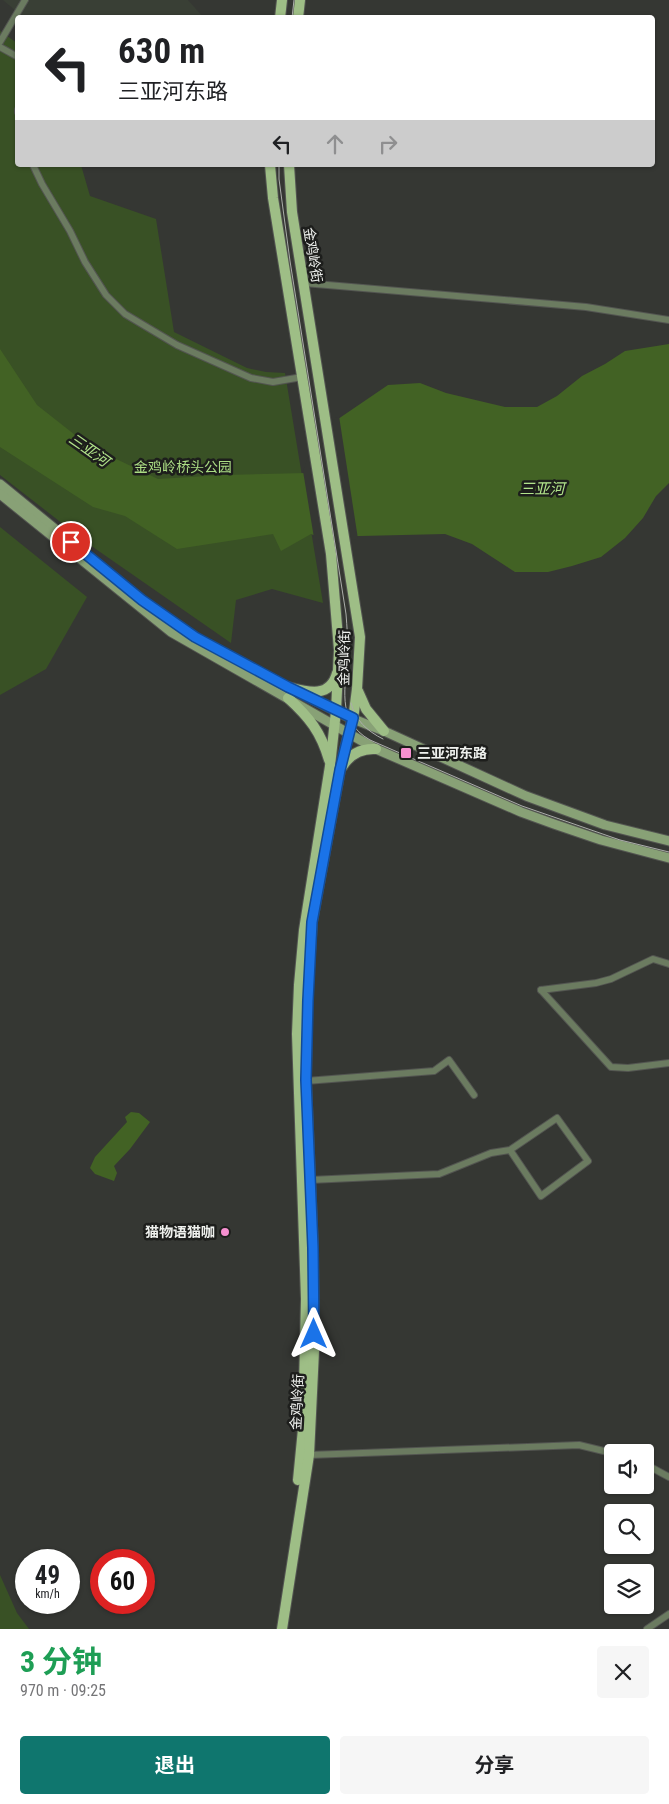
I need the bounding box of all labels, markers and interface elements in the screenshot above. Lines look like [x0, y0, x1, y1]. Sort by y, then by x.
text: 630 m [118, 31, 205, 72]
icon: left [35, 35, 100, 100]
text: 三亚河东路 [118, 79, 228, 104]
icon: left [268, 130, 296, 158]
icon: ahead [321, 130, 349, 158]
icon: right [374, 130, 402, 158]
street label: 金鸡岭街 [301, 226, 325, 284]
water label: 三亚河 [65, 430, 115, 472]
park label: 金鸡岭桥头公园 [134, 459, 232, 475]
water label: 三亚河 [519, 480, 567, 498]
pin [50, 521, 92, 563]
icon: arrive [57, 528, 85, 556]
street label: 金鸡岭街 [336, 630, 352, 686]
place label: 三亚河东路 [417, 745, 487, 761]
marker: 三亚河东路 [399, 746, 413, 760]
place label: 猫物语猫咖 [145, 1224, 215, 1240]
marker: 猫物语猫咖 [219, 1226, 231, 1238]
position arrow [287, 1307, 339, 1359]
street label: 金鸡岭街 [288, 1374, 306, 1430]
map controls [604, 1444, 654, 1614]
button: sound [604, 1444, 654, 1494]
button: search [604, 1504, 654, 1554]
speed limit sign: 60 [90, 1549, 155, 1614]
text: 49 [35, 1561, 60, 1590]
button: layers [604, 1564, 654, 1614]
text: km/h [35, 1587, 60, 1601]
text: 3 分钟 [20, 1644, 102, 1679]
button: close [597, 1646, 649, 1698]
text: 970 m · 09:25 [20, 1681, 106, 1700]
button: 退出 [20, 1736, 330, 1794]
button: 分享 [340, 1736, 649, 1794]

